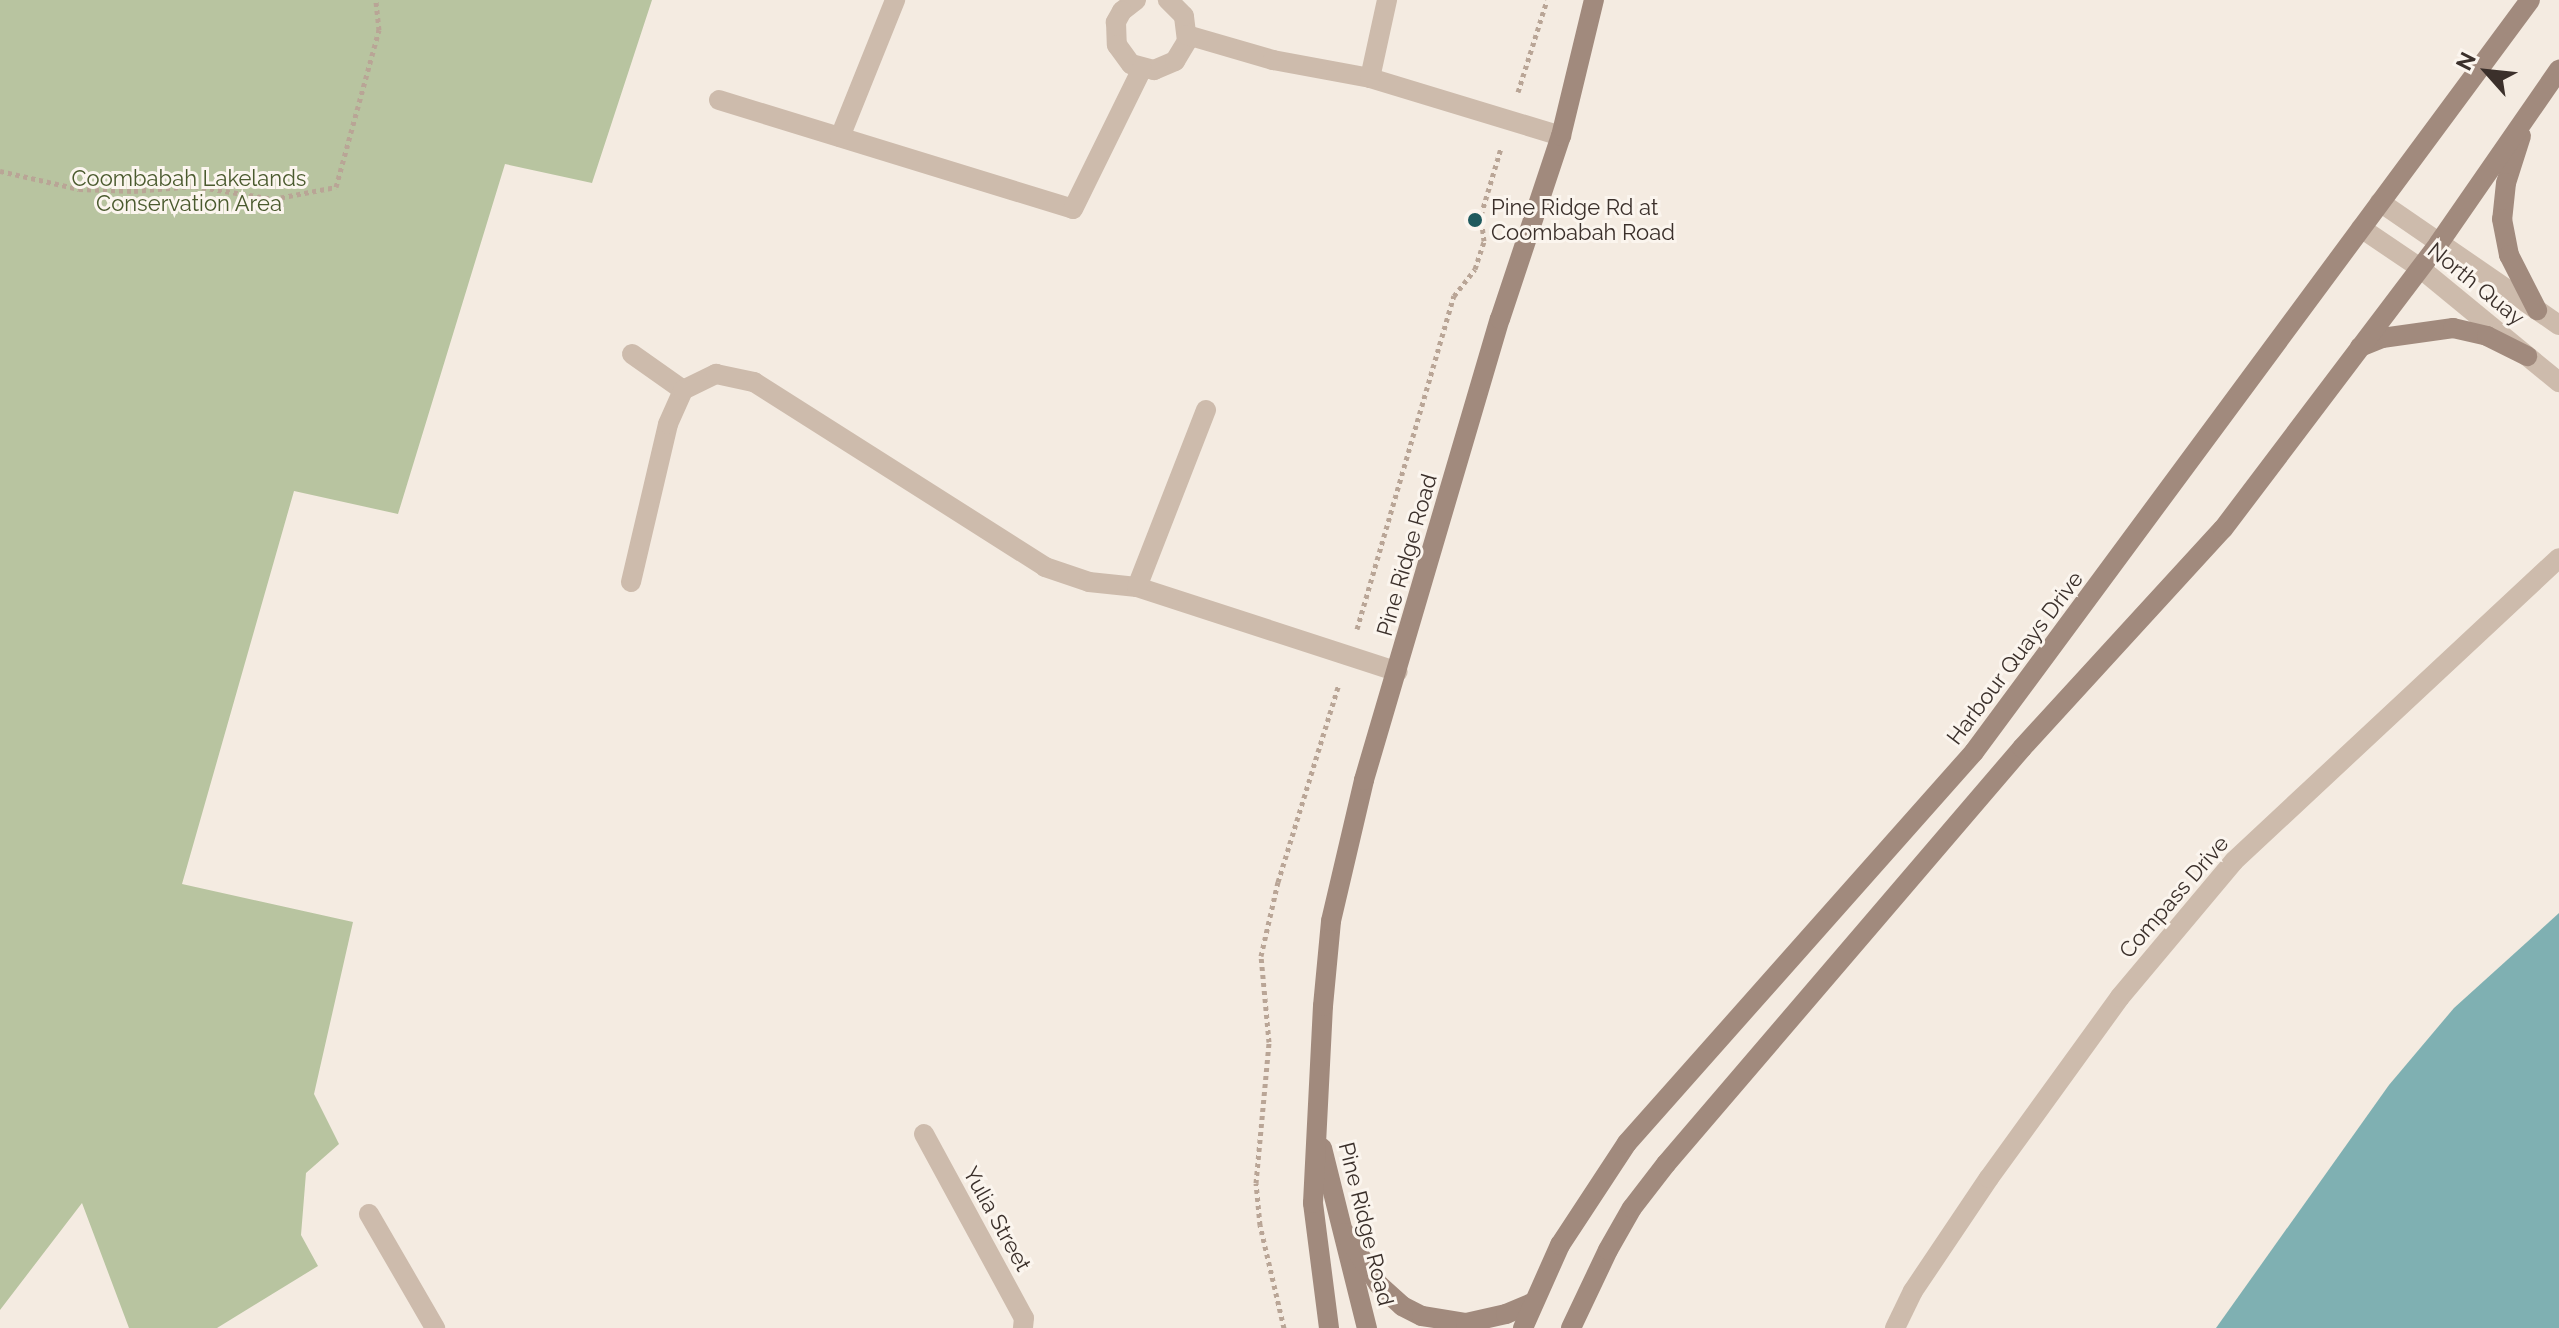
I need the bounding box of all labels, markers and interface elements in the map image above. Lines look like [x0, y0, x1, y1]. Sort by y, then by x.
north arrow [2447, 32, 2527, 112]
text: N [2450, 48, 2481, 74]
park label: Coombabah Lakelands Conservation Area [72, 165, 306, 216]
place label: Pine Ridge Rd at Coombabah Road [1491, 194, 1675, 246]
marker: Pine Ridge Rd at Coombabah Road [1466, 211, 1484, 229]
street label: North Quay [2422, 237, 2530, 331]
street label: Pine Ridge Road [1371, 471, 1443, 639]
street label: Harbour Quays Drive [1941, 566, 2089, 750]
street label: Compass Drive [2114, 830, 2234, 964]
street label: Pine Ridge Road [1333, 1140, 1399, 1308]
street label: Yulia Street [957, 1162, 1037, 1276]

